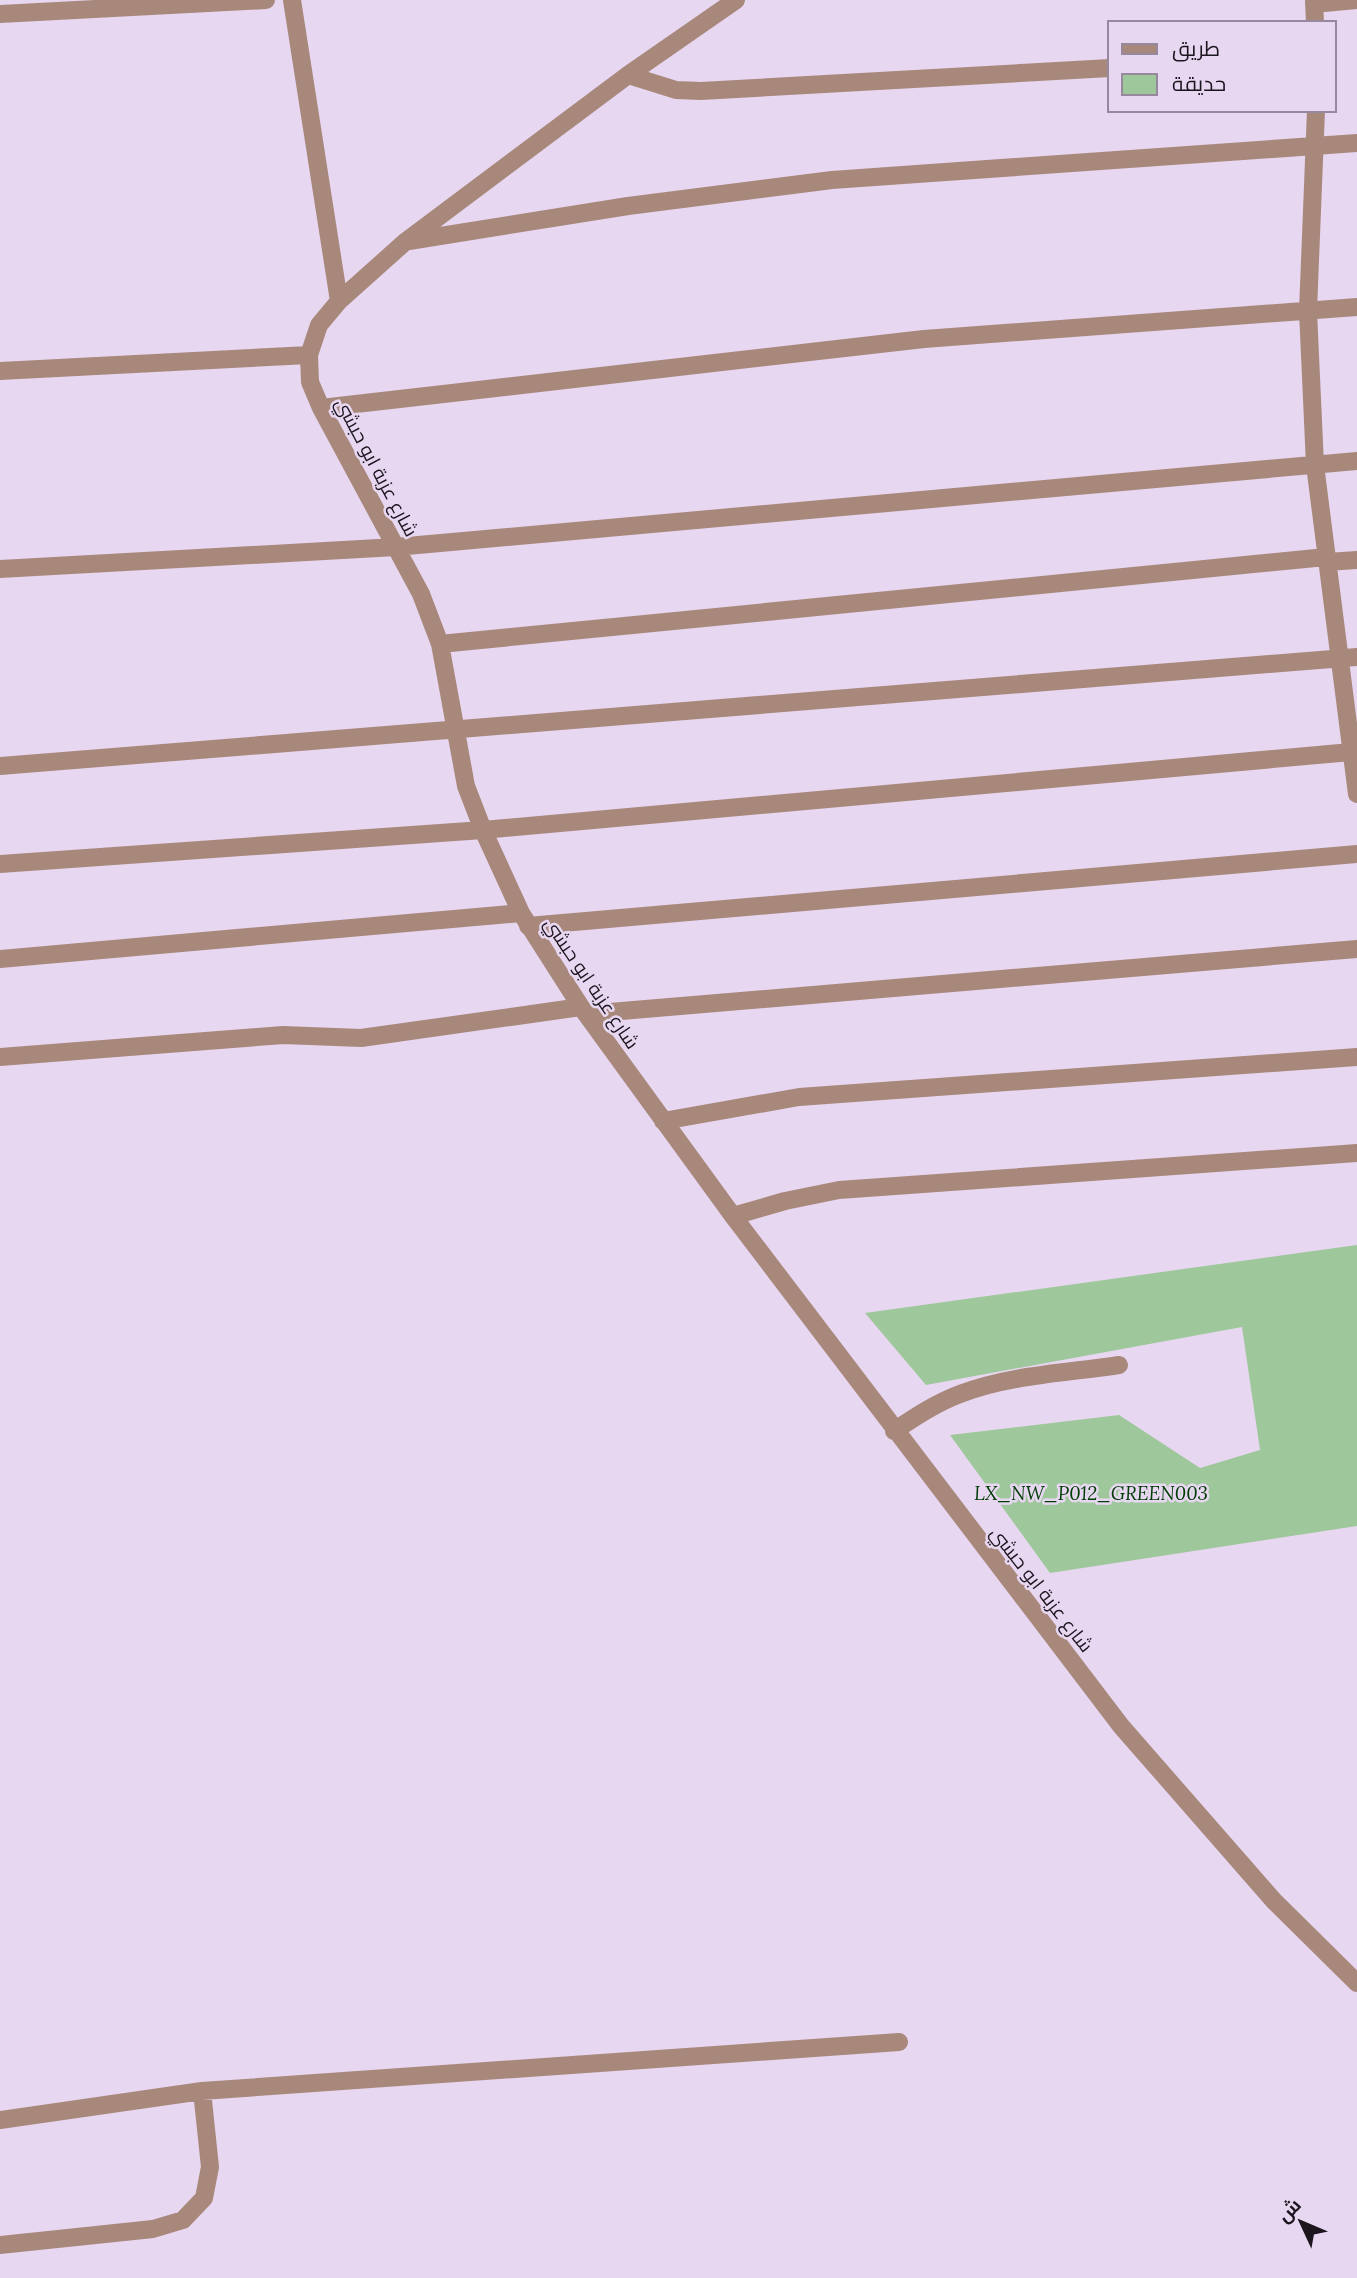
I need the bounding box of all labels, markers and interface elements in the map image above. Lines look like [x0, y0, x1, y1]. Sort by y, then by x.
legend [1108, 21, 1336, 112]
text: طريق [1172, 35, 1220, 62]
text: حديقة [1172, 70, 1226, 97]
street label: شارع عزبة ابو حبشي [328, 394, 424, 542]
street label: شارع عزبة ابو حبشي [537, 913, 645, 1055]
park label: LX_NW_P012_GREEN003 [974, 1481, 1208, 1505]
street label: شارع عزبة ابو حبشي [983, 1521, 1099, 1659]
north arrow [1266, 2187, 1336, 2257]
text: ش [1272, 2193, 1306, 2227]

